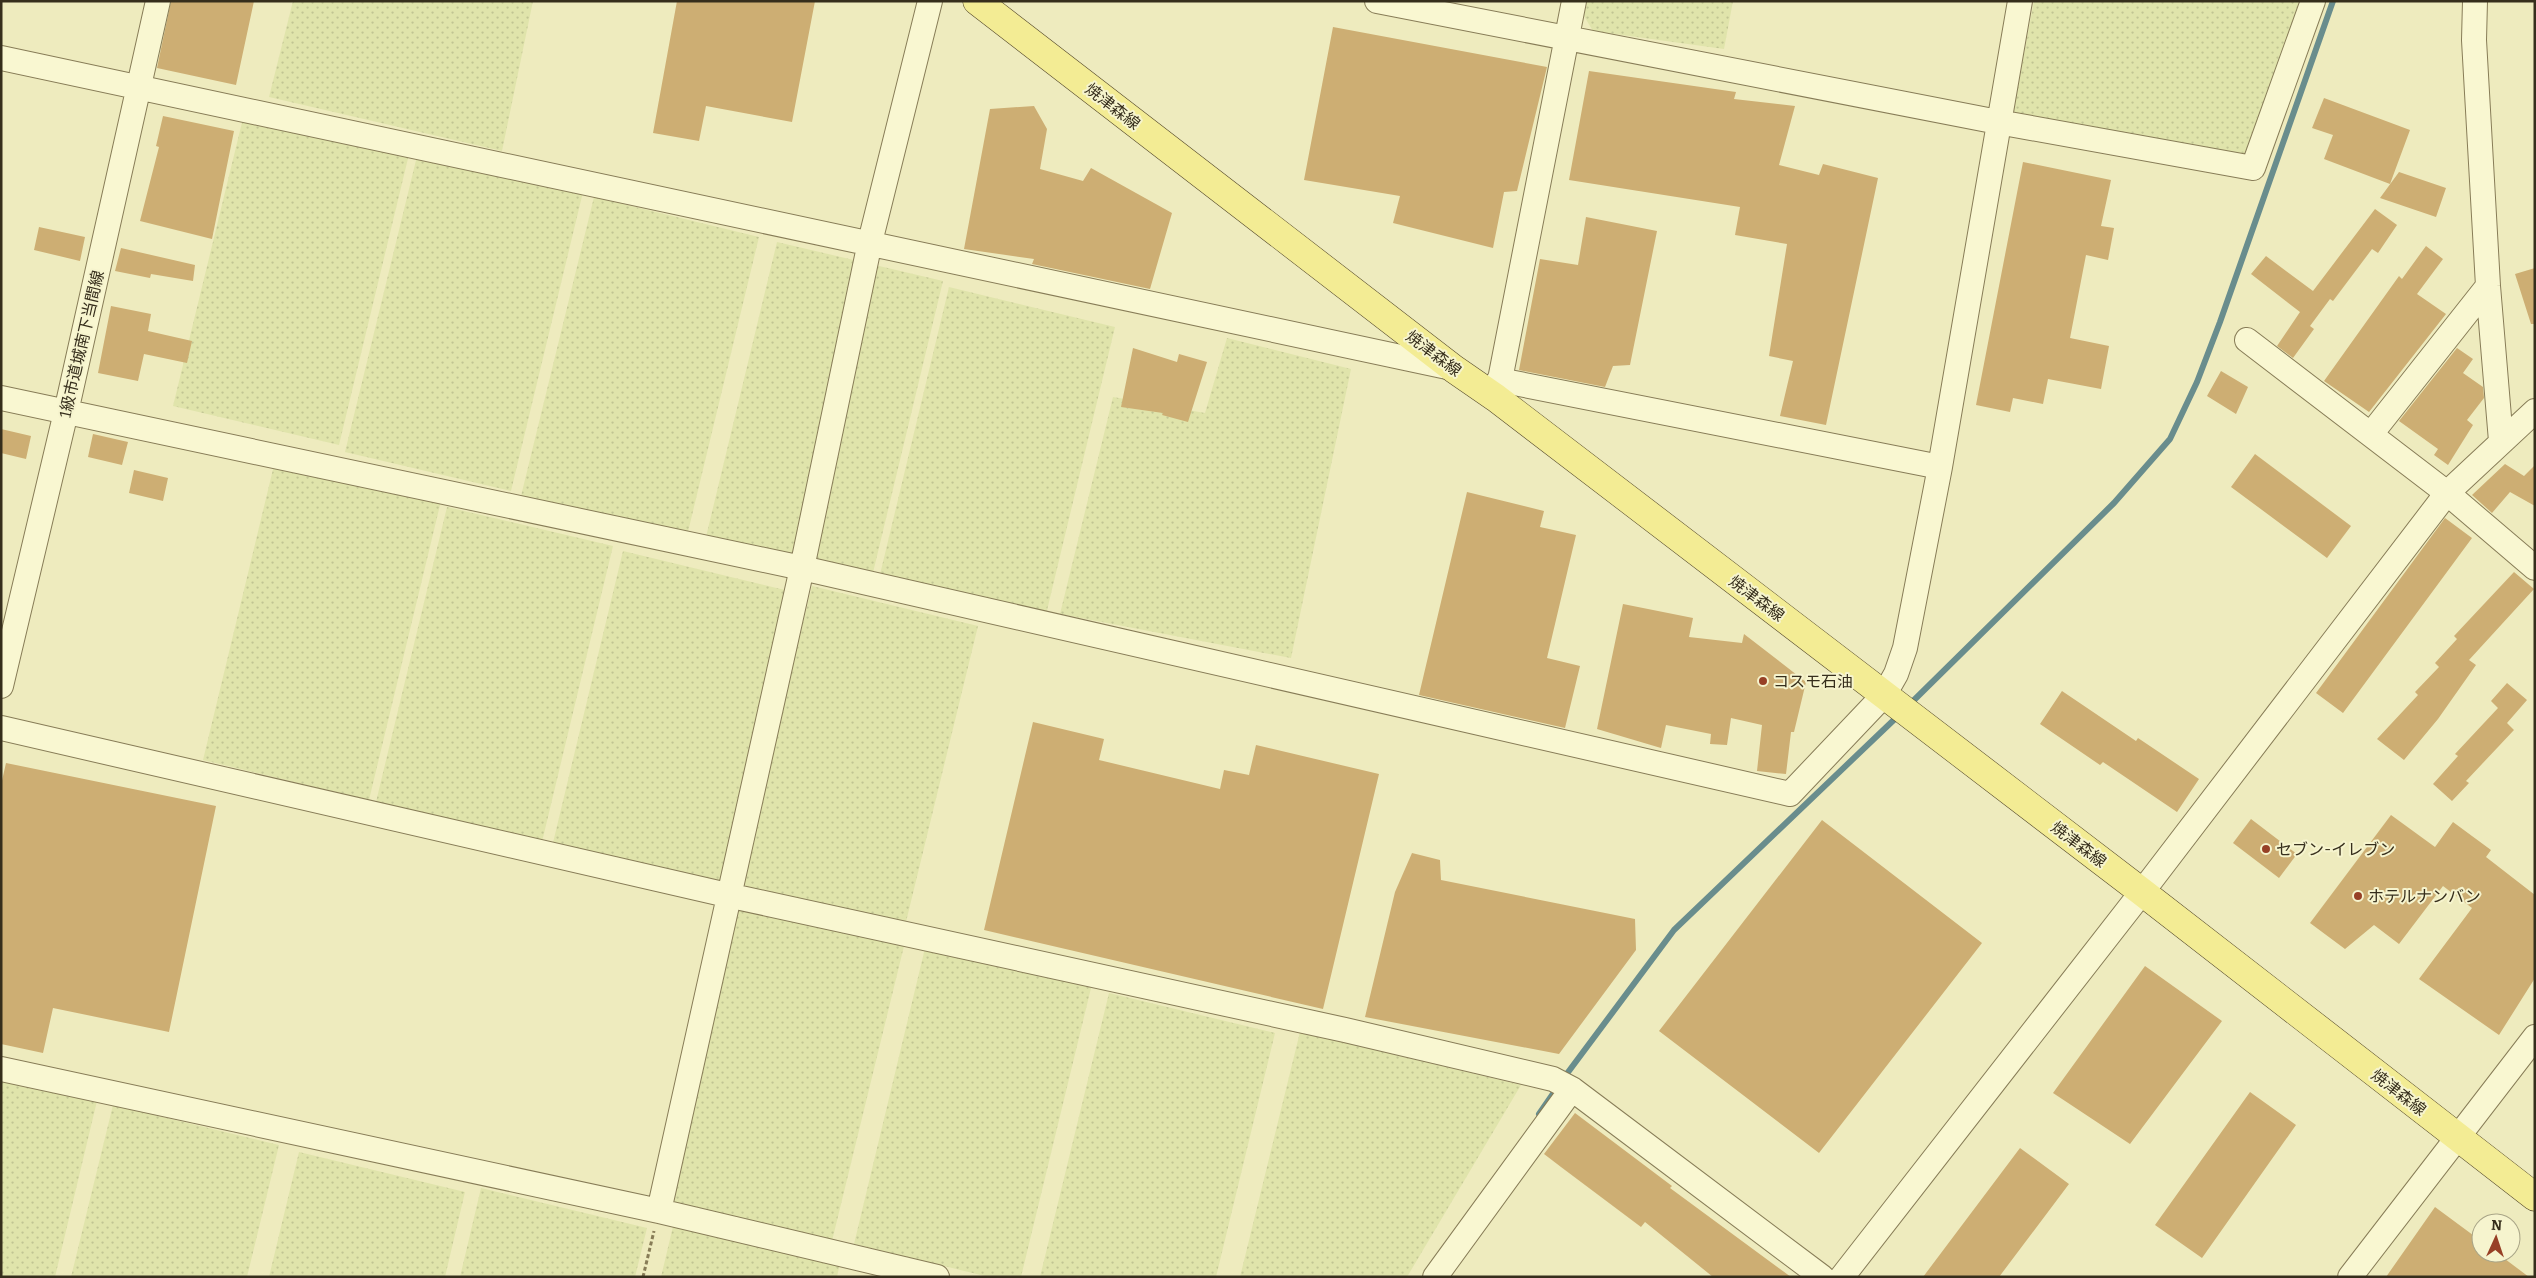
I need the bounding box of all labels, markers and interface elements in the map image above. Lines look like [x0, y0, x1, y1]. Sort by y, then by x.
street label: 焼津森線 [1082, 79, 1144, 134]
street label: 1級市道城南下当間線 [55, 269, 108, 420]
street label: 焼津森線 [1402, 327, 1465, 380]
street label: 焼津森線 [1725, 572, 1788, 625]
place label: コスモ石油 [1773, 672, 1853, 691]
marker: コスモ石油 [1757, 675, 1769, 687]
street label: 焼津森線 [2047, 818, 2110, 871]
place label: セブン-イレブン [2276, 840, 2395, 859]
marker: セブン-イレブン [2260, 843, 2272, 855]
place label: ホテルナンバン [2368, 887, 2481, 906]
marker: ホテルナンバン [2352, 890, 2364, 902]
street label: 焼津森線 [2368, 1065, 2430, 1120]
north arrow [2471, 1213, 2521, 1263]
text: N [2491, 1217, 2503, 1234]

